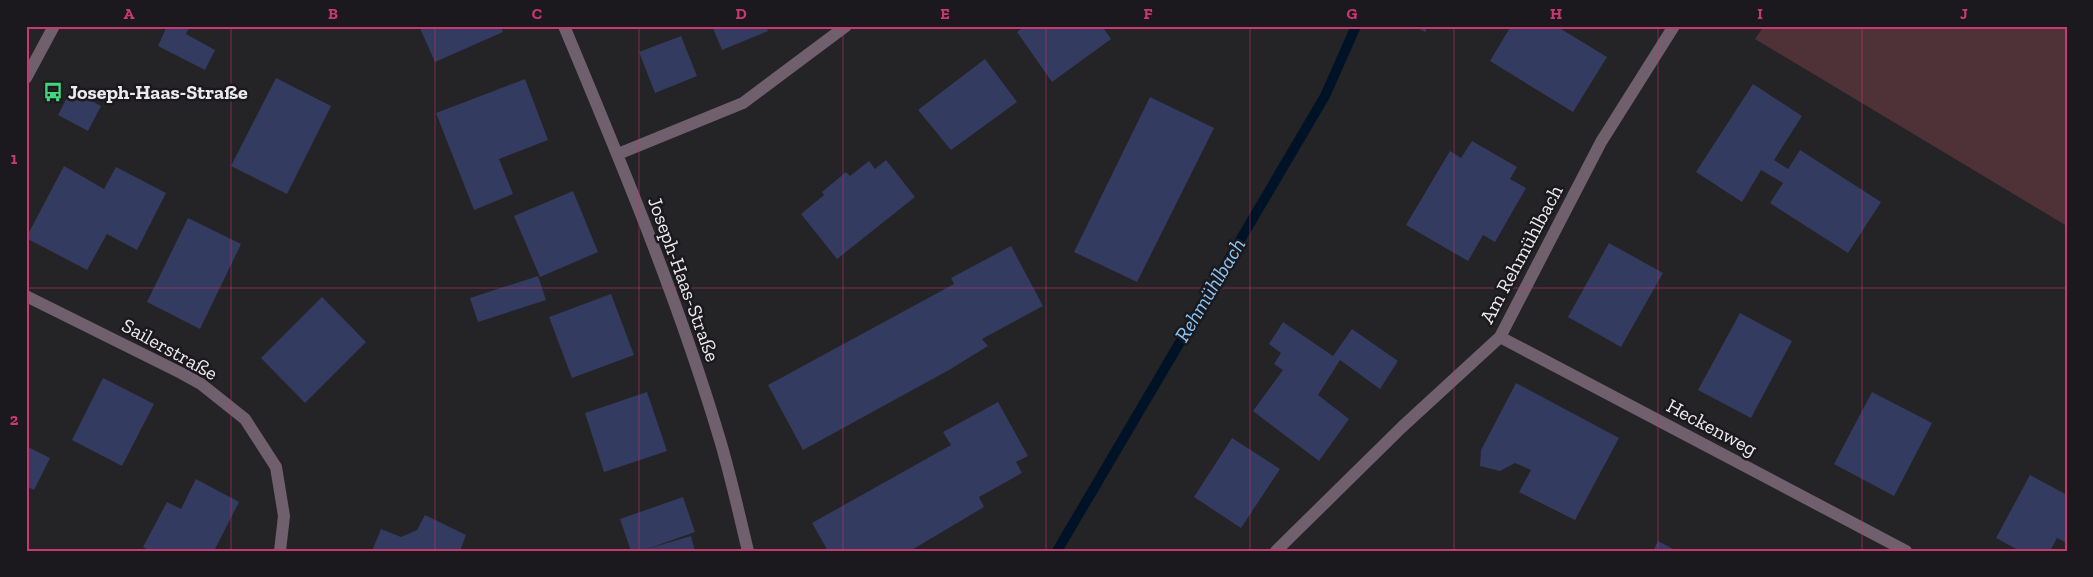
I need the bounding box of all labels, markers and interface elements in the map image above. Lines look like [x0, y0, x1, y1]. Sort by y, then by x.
text: A [124, 4, 135, 23]
text: B [328, 4, 338, 23]
text: C [532, 4, 542, 23]
text: D [735, 4, 747, 23]
text: E [940, 4, 950, 23]
text: F [1143, 4, 1153, 23]
text: G [1347, 4, 1358, 23]
text: H [1550, 4, 1562, 23]
text: I [1757, 4, 1763, 23]
text: J [1960, 4, 1968, 23]
place label: Joseph-Haas-Straße [68, 80, 248, 104]
bus stop icon: Joseph-Haas-Straße [42, 81, 64, 103]
text: 1 [11, 149, 18, 168]
street label: Am Rehmühlbach [1474, 180, 1568, 327]
street label: Joseph-Haas-Straße [643, 193, 725, 365]
water label: Rehmühlbach [1169, 233, 1250, 346]
street label: Sailerstraße [118, 313, 222, 385]
street label: Heckenweg [1663, 393, 1761, 461]
text: 2 [10, 410, 19, 429]

